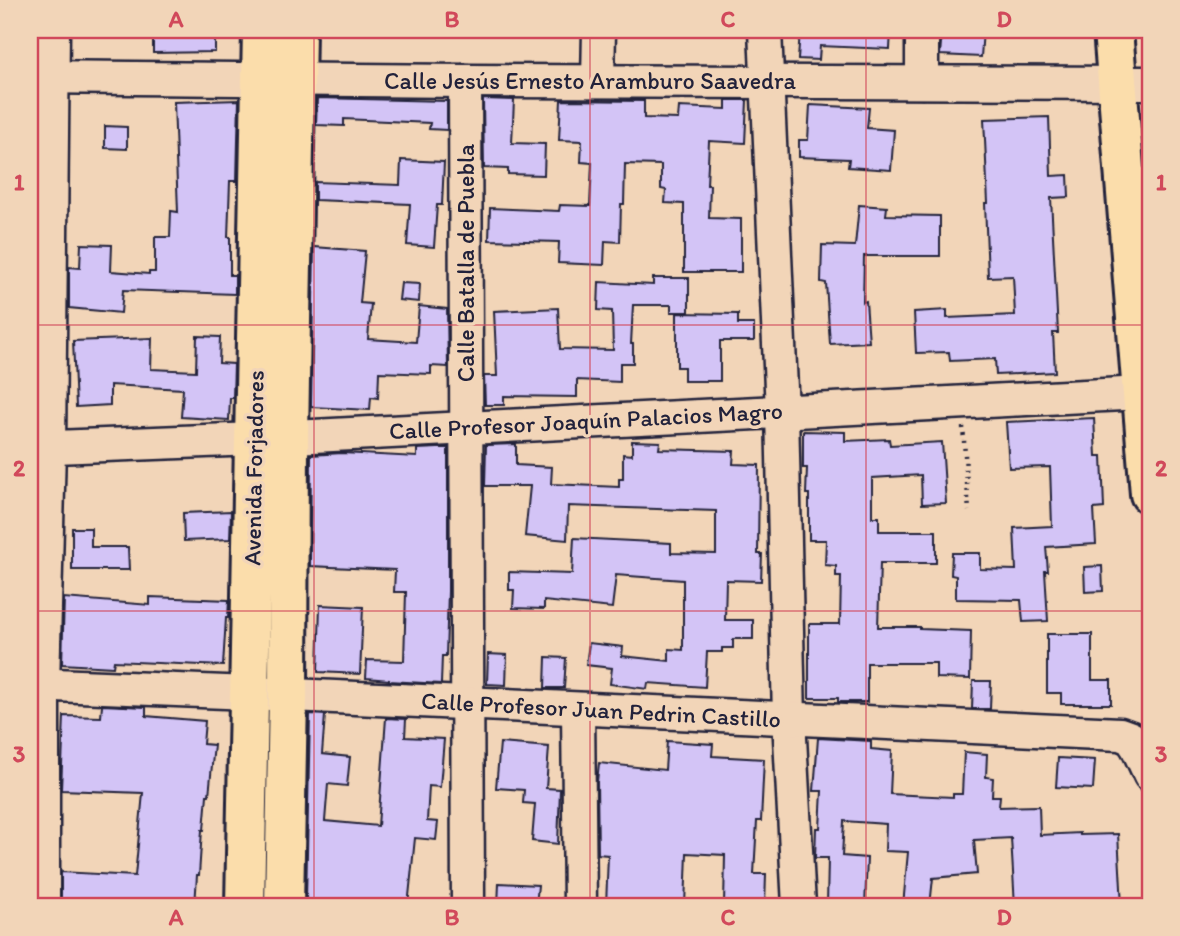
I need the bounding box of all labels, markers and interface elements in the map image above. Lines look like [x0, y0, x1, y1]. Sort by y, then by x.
text: A [168, 5, 184, 33]
text: B [445, 5, 460, 33]
text: C [721, 5, 736, 33]
text: D [996, 5, 1012, 33]
street label: Calle Jesús Ernesto Aramburo Saavedra [384, 66, 796, 95]
street label: Calle Batalla de Puebla [451, 143, 480, 382]
text: 1 [14, 168, 25, 196]
text: 1 [1156, 168, 1167, 196]
street label: Avenida Forjadores [237, 370, 270, 566]
street label: Calle Profesor Joaquín Palacios Magro [388, 396, 784, 445]
text: 2 [13, 454, 26, 482]
text: 2 [1155, 454, 1168, 482]
street label: Calle Profesor Juan Pedrin Castillo [420, 686, 782, 733]
text: 3 [13, 740, 26, 768]
text: 3 [1155, 740, 1168, 768]
text: A [168, 903, 184, 931]
text: B [445, 903, 460, 931]
text: C [721, 903, 736, 931]
text: D [996, 903, 1012, 931]

